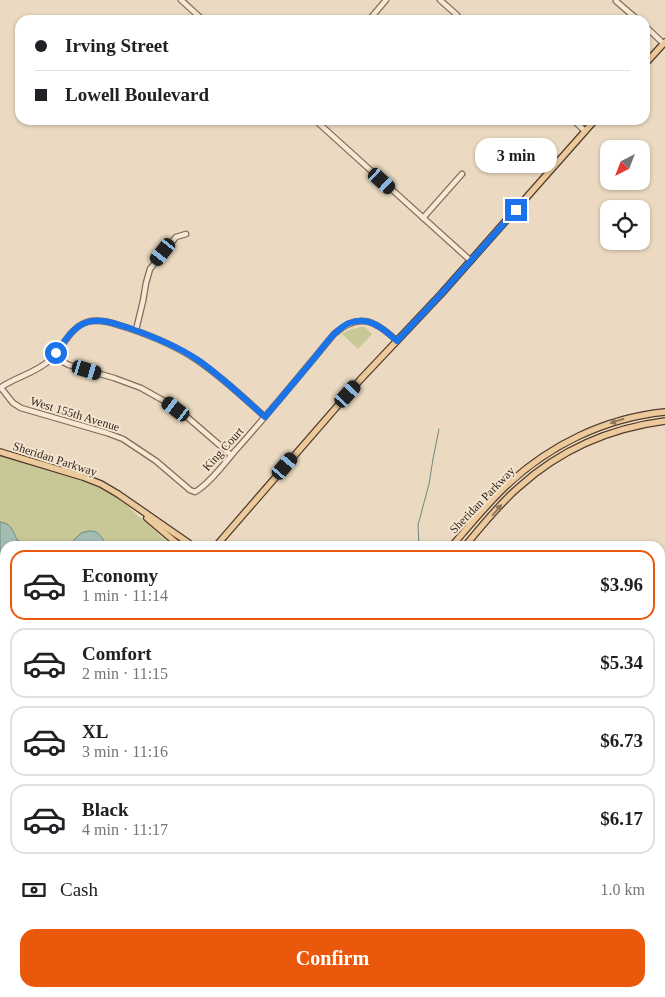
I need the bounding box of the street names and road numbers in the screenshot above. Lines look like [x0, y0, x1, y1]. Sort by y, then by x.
street label: West 155th Avenue [29, 394, 121, 434]
street label: King Court [200, 424, 247, 474]
street label: Sheridan Parkway [11, 439, 99, 479]
street label: Sheridan Parkway [447, 464, 517, 536]

